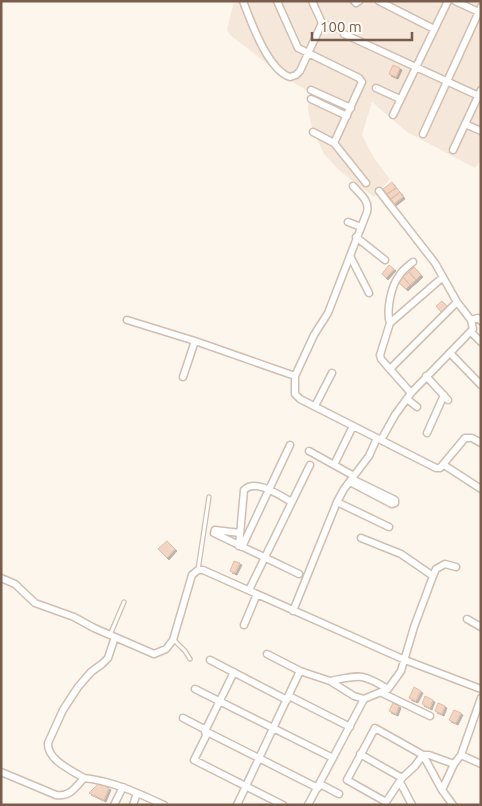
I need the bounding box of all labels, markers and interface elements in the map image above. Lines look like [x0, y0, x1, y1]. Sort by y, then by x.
scale bar [312, 10, 412, 42]
text: 100 m [320, 18, 362, 35]

